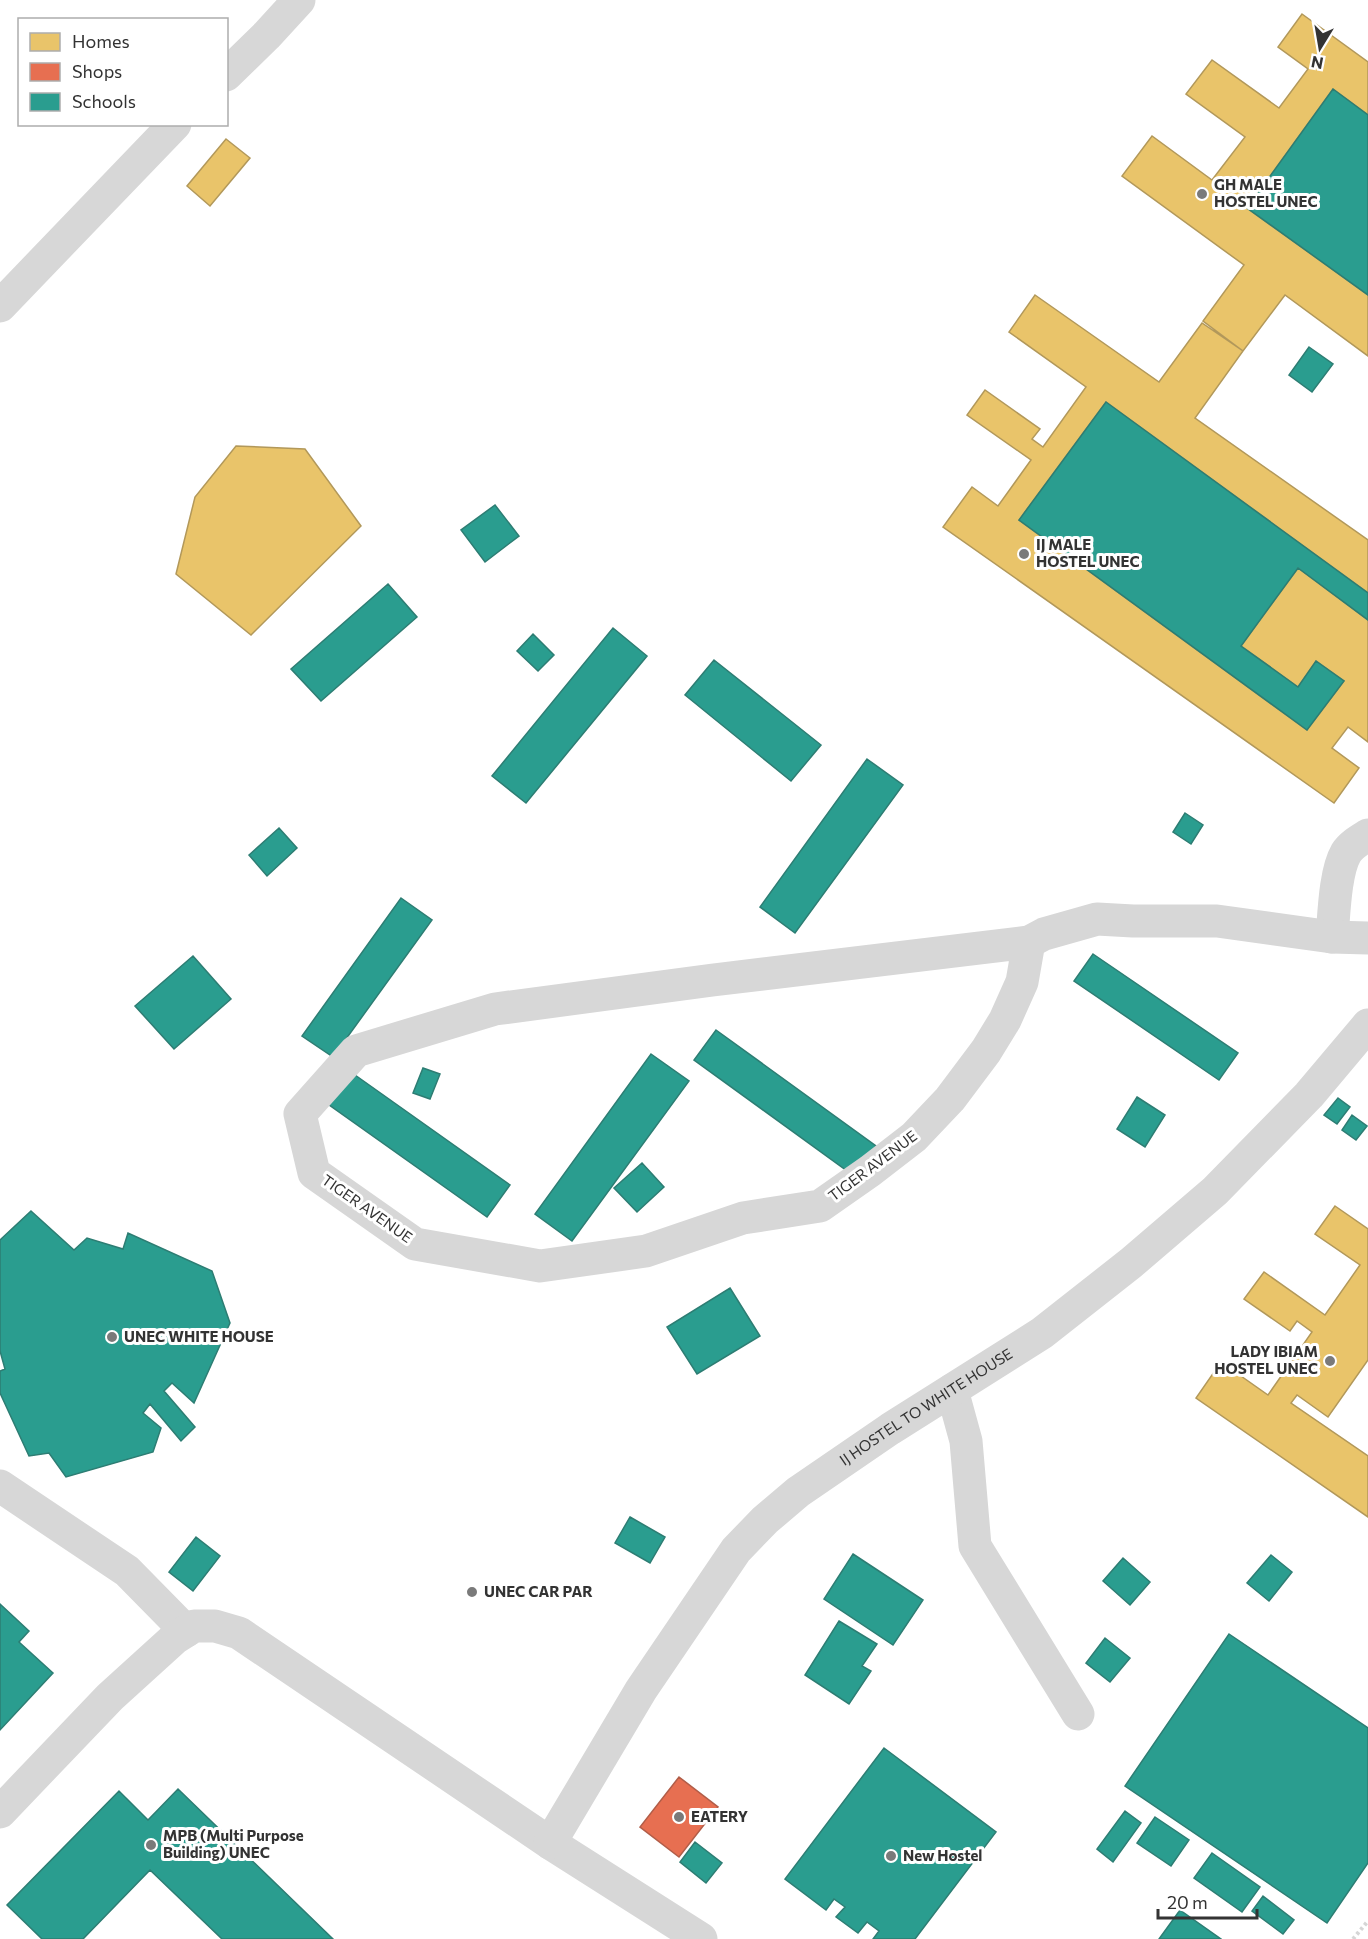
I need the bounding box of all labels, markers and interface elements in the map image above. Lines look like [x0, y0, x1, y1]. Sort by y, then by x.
legend [18, 18, 228, 126]
north arrow [1290, 18, 1350, 78]
text: Homes [72, 30, 130, 52]
text: N [1309, 53, 1325, 74]
text: Shops [72, 60, 122, 82]
text: Schools [72, 90, 136, 112]
place label: GH MALE HOSTEL UNEC [1214, 175, 1318, 210]
marker: GH MALE HOSTEL UNEC [1195, 187, 1209, 201]
place label: IJ MALE HOSTEL UNEC [1036, 535, 1140, 570]
marker: IJ MALE HOSTEL UNEC [1017, 547, 1031, 561]
street label: TIGER AVENUE [825, 1126, 920, 1204]
street label: TIGER AVENUE [319, 1170, 416, 1246]
place label: UNEC WHITE HOUSE [124, 1327, 274, 1345]
marker: UNEC WHITE HOUSE [105, 1330, 119, 1344]
place label: LADY IBIAM HOSTEL UNEC [1214, 1342, 1318, 1377]
street label: IJ HOSTEL TO WHITE HOUSE [836, 1344, 1016, 1469]
marker: LADY IBIAM HOSTEL UNEC [1323, 1354, 1337, 1368]
place label: UNEC CAR PAR [484, 1582, 593, 1600]
marker: UNEC CAR PAR [465, 1585, 479, 1599]
place label: EATERY [691, 1807, 748, 1825]
marker: EATERY [672, 1810, 686, 1824]
place label: MPB (Multi Purpose Building) UNEC [163, 1826, 304, 1861]
marker: MPB (Multi Purpose Building) UNEC [144, 1838, 158, 1852]
place label: New Hostel [903, 1846, 982, 1864]
marker: New Hostel [884, 1849, 898, 1863]
scale bar [1158, 1882, 1257, 1920]
text: 20 m [1167, 1891, 1208, 1913]

